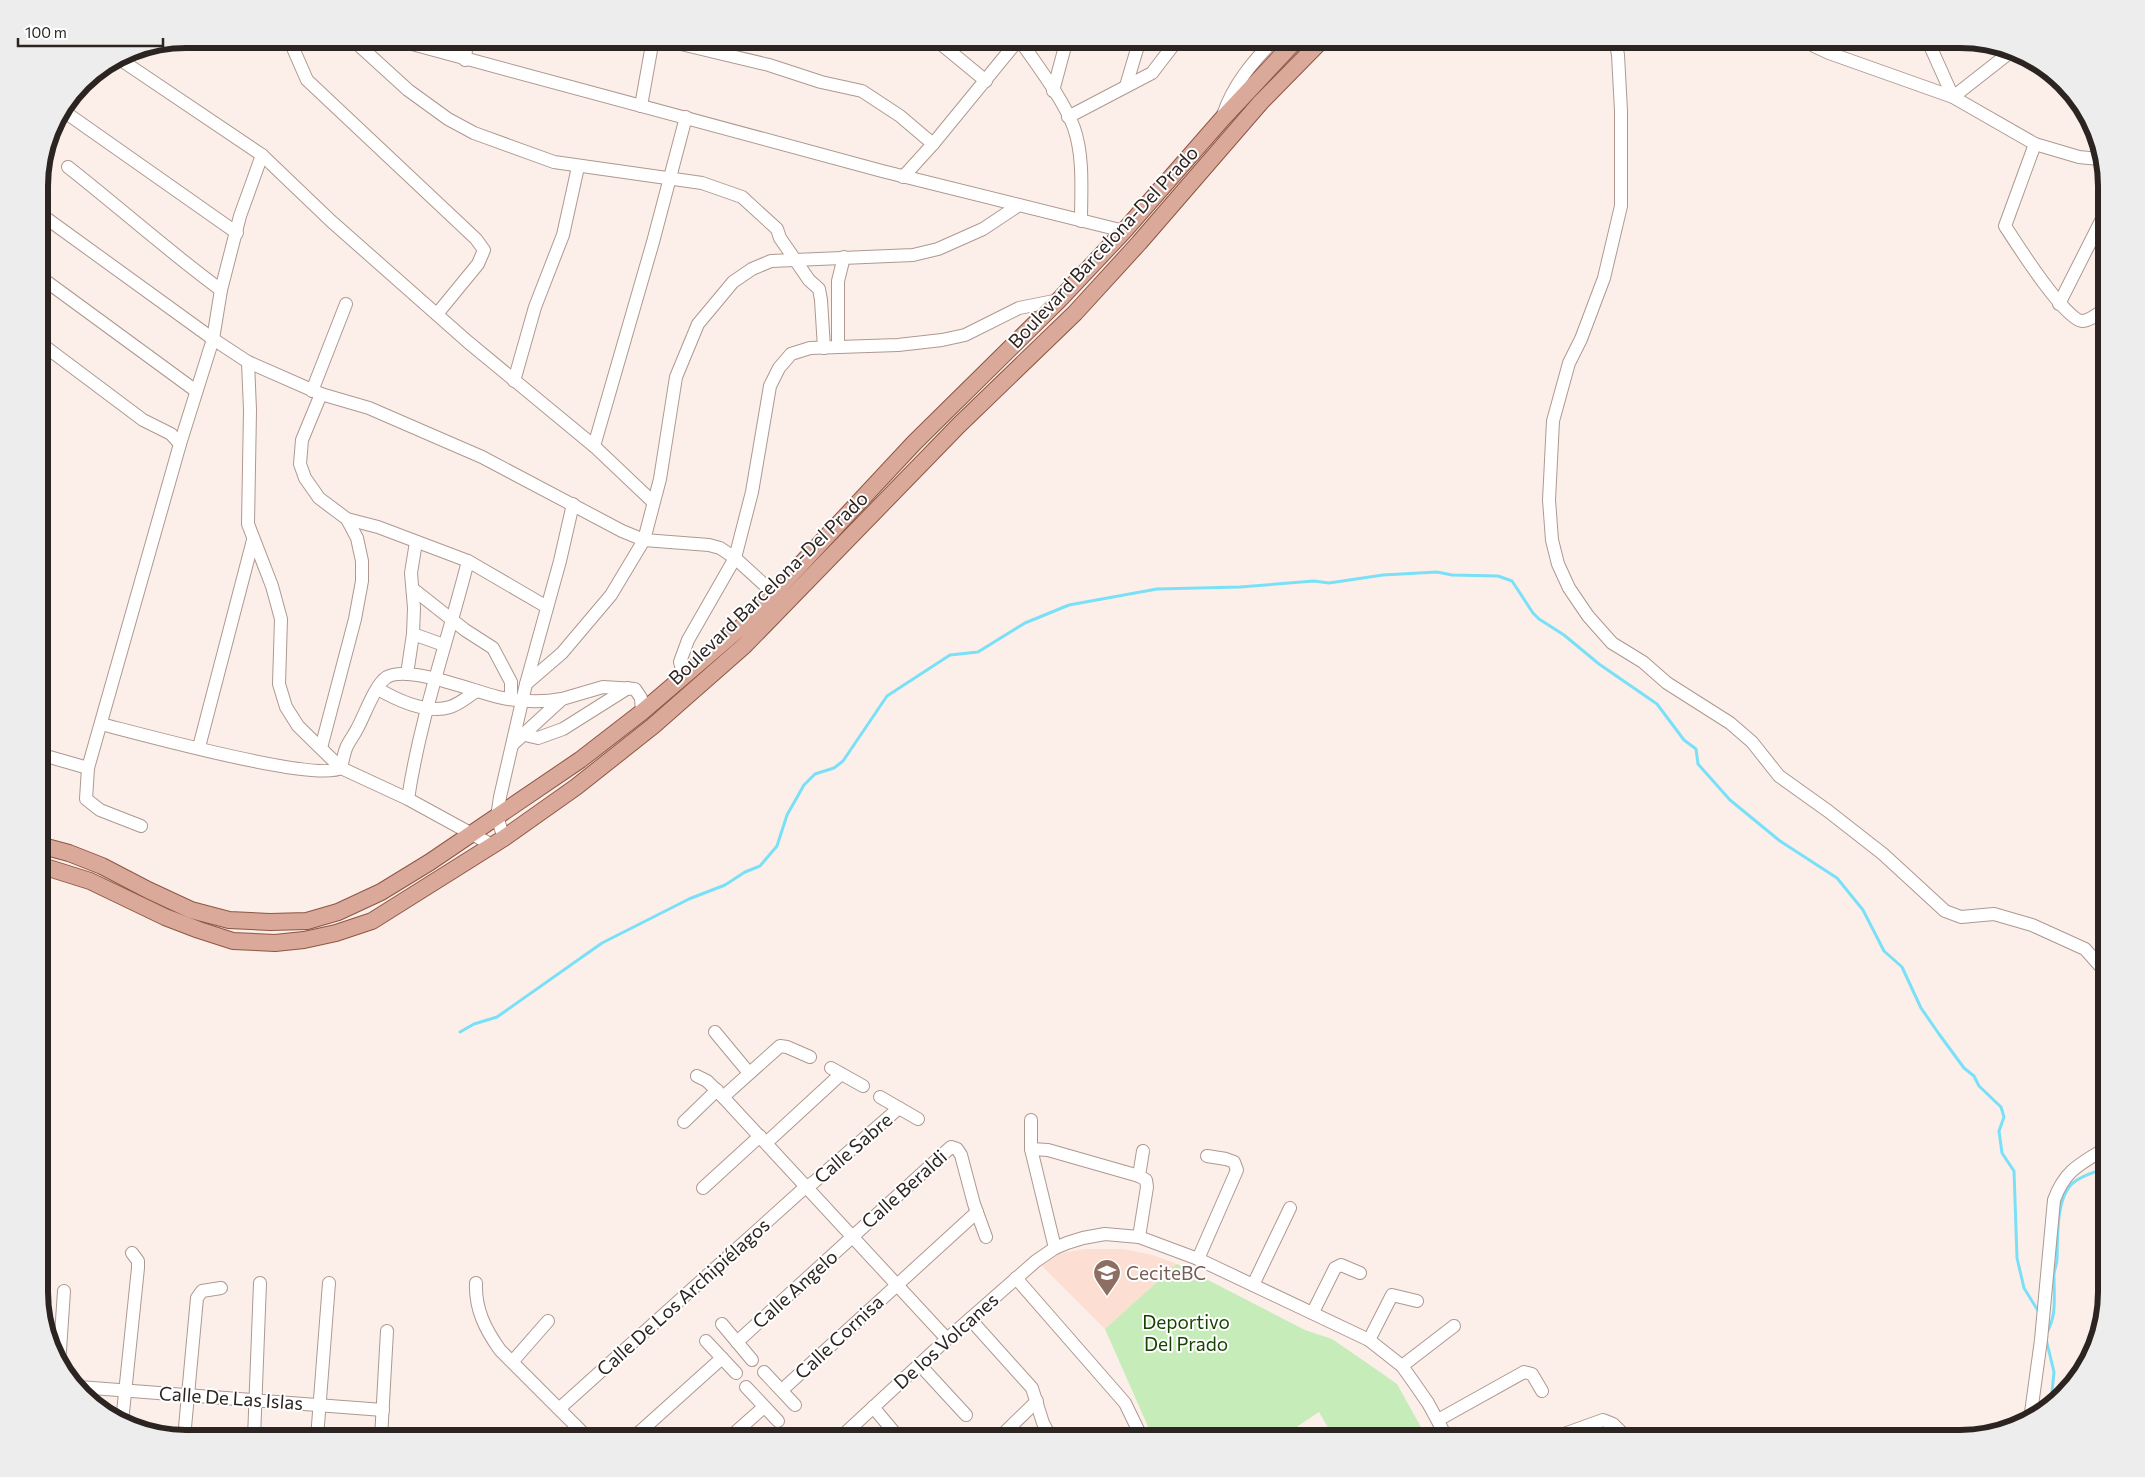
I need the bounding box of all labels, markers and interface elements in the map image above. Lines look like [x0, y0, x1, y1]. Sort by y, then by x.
scale bar [18, 15, 162, 47]
text: 100 m [25, 23, 67, 41]
street label: Boulevard Barcelona-Del Prado [1003, 141, 1202, 353]
street label: Boulevard Barcelona-Del Prado [663, 486, 872, 689]
street label: Calle Sabre [809, 1107, 896, 1188]
street label: Calle Beraldi [856, 1144, 951, 1233]
street label: Calle De Los Archipiélagos [592, 1213, 774, 1380]
street label: Calle Angelo [747, 1244, 842, 1333]
school or university icon: CeciteBC [1092, 1258, 1122, 1297]
place label: CeciteBC [1126, 1261, 1206, 1284]
street label: De los Volcanes [889, 1288, 1003, 1394]
street label: Calle Cornisa [790, 1290, 888, 1383]
park label: Deportivo Del Prado [1142, 1310, 1230, 1355]
street label: Calle De Las Islas [158, 1381, 304, 1414]

